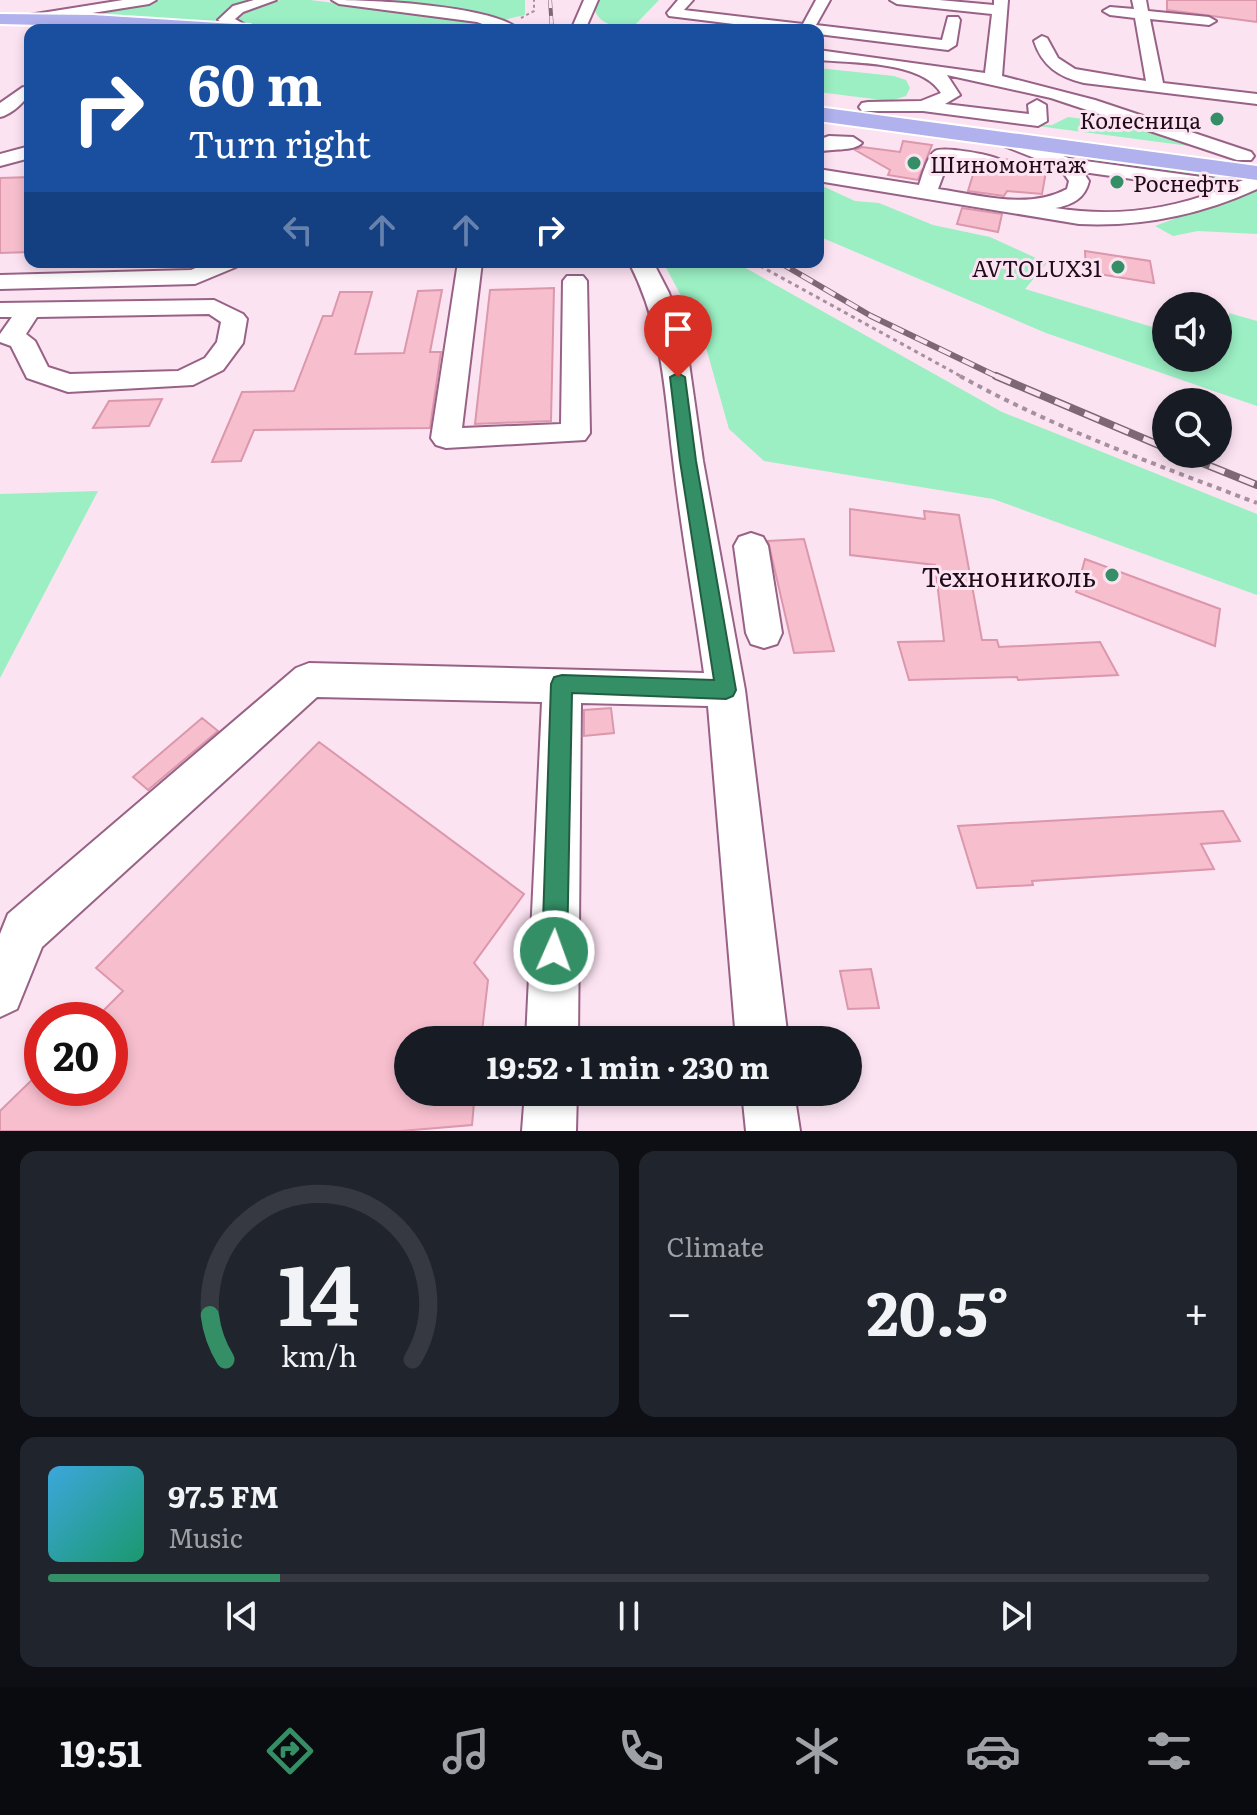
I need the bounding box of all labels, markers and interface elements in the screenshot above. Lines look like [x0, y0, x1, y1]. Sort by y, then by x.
text: 60 m [188, 40, 322, 123]
icon: right [56, 56, 160, 160]
place label: Колесница [1080, 103, 1201, 136]
marker: Колесница [1208, 110, 1226, 128]
text: Turn right [188, 116, 371, 169]
place label: Шиномонтаж [930, 147, 1087, 180]
marker: Шиномонтаж [905, 154, 923, 172]
place label: Роснефть [1133, 166, 1239, 199]
marker: Роснефть [1108, 173, 1126, 191]
icon: left [276, 208, 320, 252]
icon: ahead [360, 208, 404, 252]
icon: ahead [444, 208, 488, 252]
icon: right [528, 208, 572, 252]
place label: AVTOLUX31 [972, 251, 1102, 284]
marker: AVTOLUX31 [1109, 258, 1127, 276]
map controls [1152, 292, 1232, 468]
button: sound [1152, 292, 1232, 372]
pin [644, 295, 712, 377]
icon: arrive [656, 307, 700, 351]
button: search [1152, 388, 1232, 468]
place label: Технониколь [921, 556, 1096, 595]
marker: Технониколь [1103, 566, 1121, 584]
position arrow [512, 909, 596, 993]
speed limit sign: 20 [24, 1002, 128, 1106]
text: 19:52 · 1 min · 230 m [487, 1044, 769, 1088]
text: Climate [667, 1226, 764, 1265]
text: 14 [279, 1228, 360, 1352]
text: 20.5° [866, 1265, 1009, 1354]
text: − [667, 1277, 692, 1343]
text: + [1183, 1277, 1209, 1343]
text: km/h [281, 1333, 357, 1376]
text: 97.5 FM [168, 1473, 279, 1517]
text: Music [168, 1517, 243, 1556]
icon: previous [220, 1594, 264, 1638]
icon: pause [607, 1594, 651, 1638]
icon: next [994, 1594, 1038, 1638]
icon: directions [262, 1723, 318, 1779]
icon: music [438, 1723, 494, 1779]
icon: phone [613, 1723, 669, 1779]
icon: climate [789, 1723, 845, 1779]
icon: car [965, 1723, 1021, 1779]
icon: filters [1141, 1723, 1197, 1779]
text: 19:51 [60, 1725, 142, 1778]

